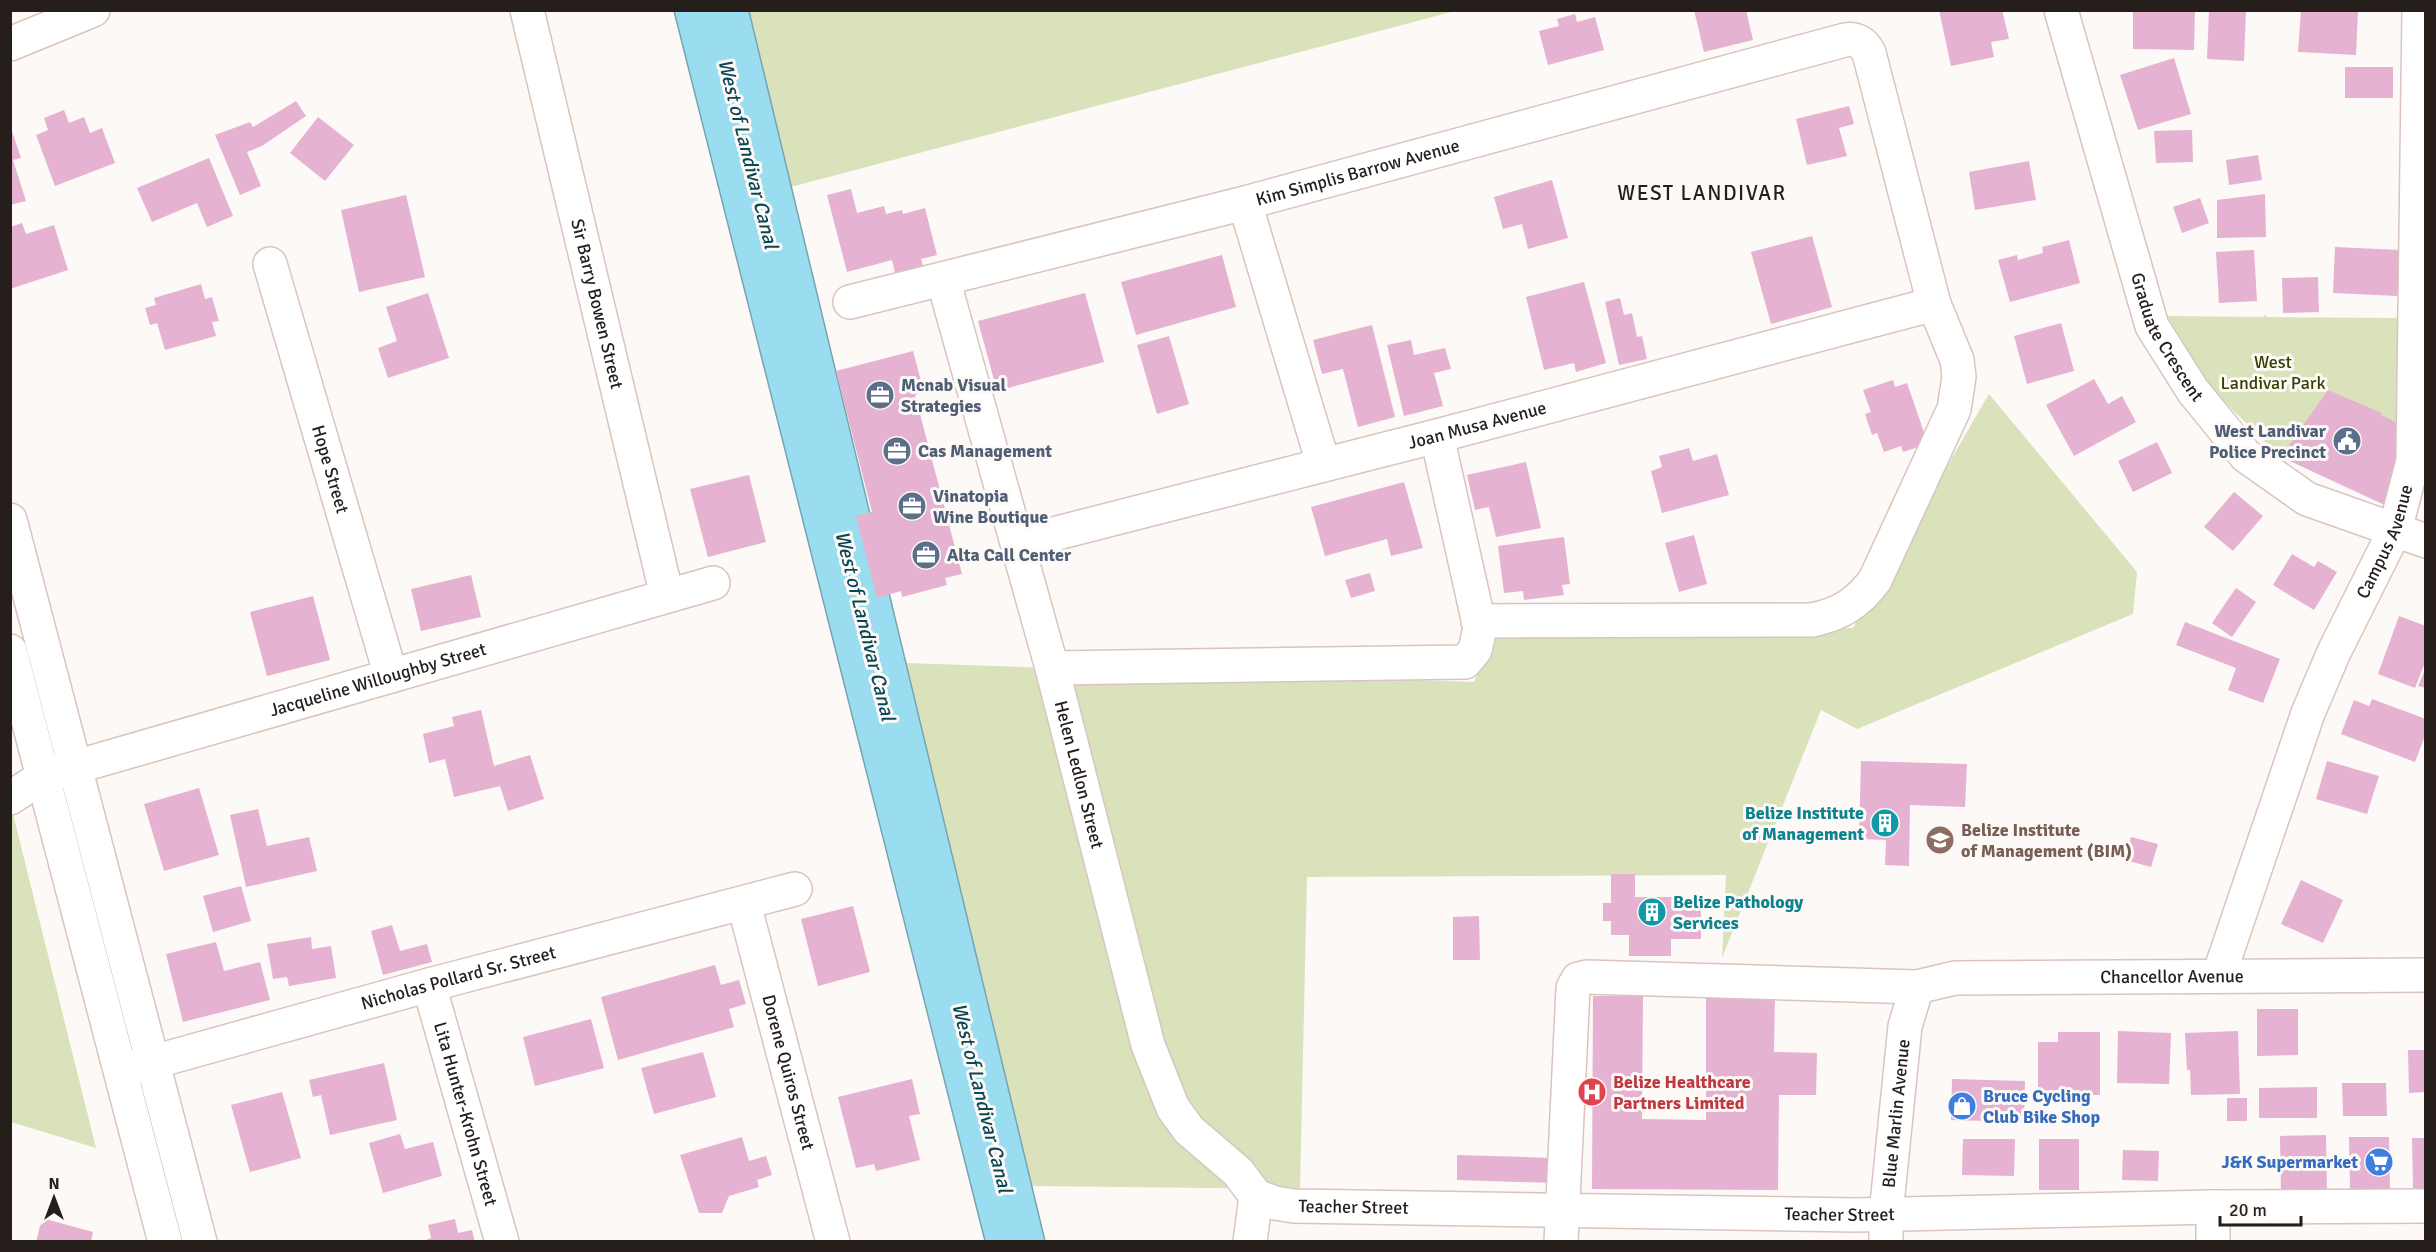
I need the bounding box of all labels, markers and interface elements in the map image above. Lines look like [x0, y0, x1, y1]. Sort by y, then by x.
water label: West of Landivar Canal [712, 56, 784, 254]
street label: Kim Simplis Barrow Avenue [1253, 134, 1462, 211]
district label: WEST LANDIVAR [1617, 180, 1787, 206]
street label: Sir Barry Bowen Street [566, 216, 628, 391]
street label: Graduate Crescent [2126, 270, 2208, 406]
park label: West Landivar Park [2221, 351, 2325, 394]
place label: Mcnab Visual Strategies [901, 374, 1007, 417]
office icon: Mcnab Visual Strategies [864, 379, 896, 411]
street label: Joan Musa Avenue [1406, 396, 1549, 454]
place label: West Landivar Police Precinct [2209, 420, 2327, 463]
street label: Hope Street [307, 423, 354, 516]
public building icon: West Landivar Police Precinct [2331, 425, 2363, 457]
office icon: Cas Management [881, 435, 913, 467]
place label: Cas Management [918, 440, 1052, 462]
street label: Campus Avenue [2351, 482, 2417, 602]
place label: Vinatopia Wine Boutique [933, 485, 1048, 528]
office icon: Vinatopia Wine Boutique [896, 490, 928, 522]
water label: West of Landivar Canal [829, 528, 901, 726]
office icon: Alta Call Center [910, 539, 942, 571]
place label: Alta Call Center [947, 544, 1072, 566]
street label: Jacqueline Willoughby Street [267, 638, 489, 721]
street label: Helen Ledlon Street [1050, 698, 1109, 851]
place label: Belize Institute of Management [1742, 802, 1864, 845]
building icon: Belize Institute of Management [1869, 807, 1901, 839]
place label: Belize Institute of Management (BIM) [1961, 819, 2132, 862]
school or university icon: Belize Institute of Management (BIM) [1924, 824, 1956, 856]
place label: Belize Pathology Services [1673, 891, 1803, 934]
building icon: Belize Pathology Services [1636, 896, 1668, 928]
street label: Nicholas Pollard Sr. Street [358, 941, 558, 1014]
street label: Chancellor Avenue [2100, 965, 2244, 988]
street label: Dorene Quiros Street [757, 992, 819, 1152]
water label: West of Landivar Canal [946, 1000, 1018, 1198]
street label: Lita Hunter-Krohn Street [429, 1019, 502, 1208]
street label: Blue Marlin Avenue [1878, 1038, 1915, 1189]
place label: Belize Healthcare Partners Limited [1613, 1071, 1751, 1114]
hospital icon: Belize Healthcare Partners Limited [1576, 1076, 1608, 1108]
place label: Bruce Cycling Club Bike Shop [1983, 1085, 2100, 1128]
shop icon: Bruce Cycling Club Bike Shop [1946, 1090, 1978, 1122]
supermarket icon: J&K Supermarket [2363, 1146, 2395, 1178]
place label: J&K Supermarket [2221, 1151, 2358, 1173]
north arrow [24, 1168, 84, 1228]
text: N [48, 1174, 60, 1194]
scale bar [2220, 1189, 2301, 1227]
street label: Teacher Street [1298, 1195, 1409, 1219]
text: 20 m [2229, 1199, 2267, 1221]
street label: Teacher Street [1784, 1203, 1895, 1226]

